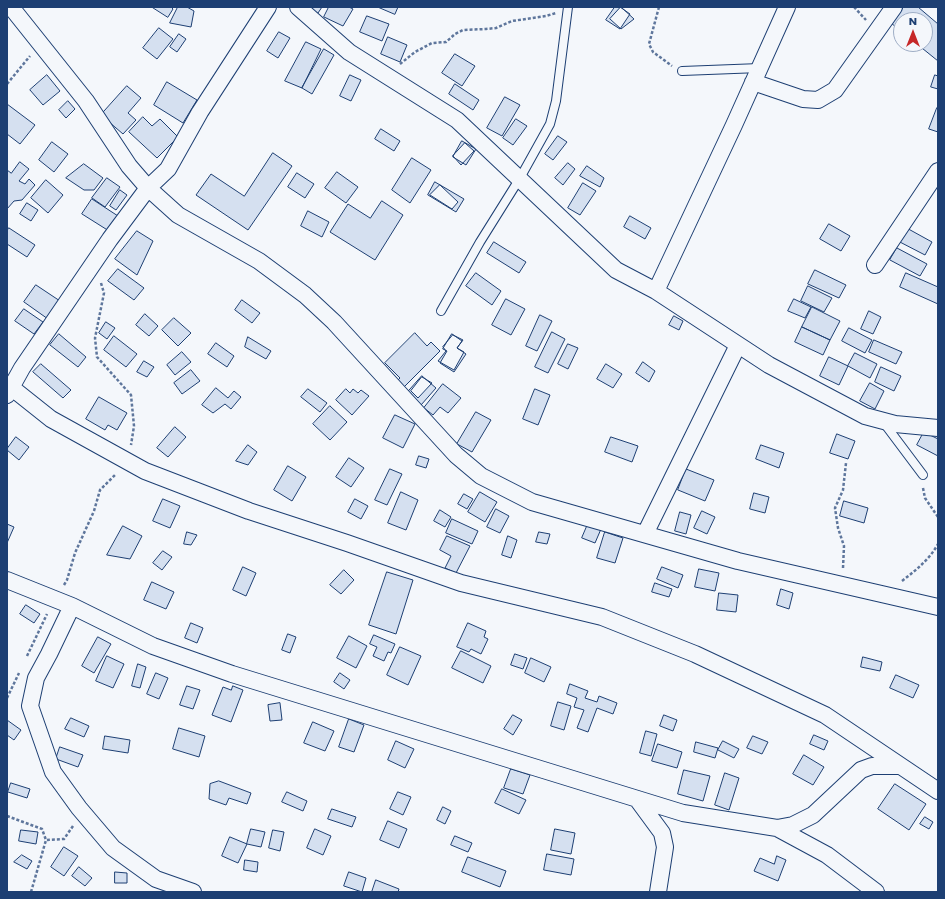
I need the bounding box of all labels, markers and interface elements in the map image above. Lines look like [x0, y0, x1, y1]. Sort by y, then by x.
north arrow [893, 12, 933, 52]
text: N [909, 13, 917, 29]

